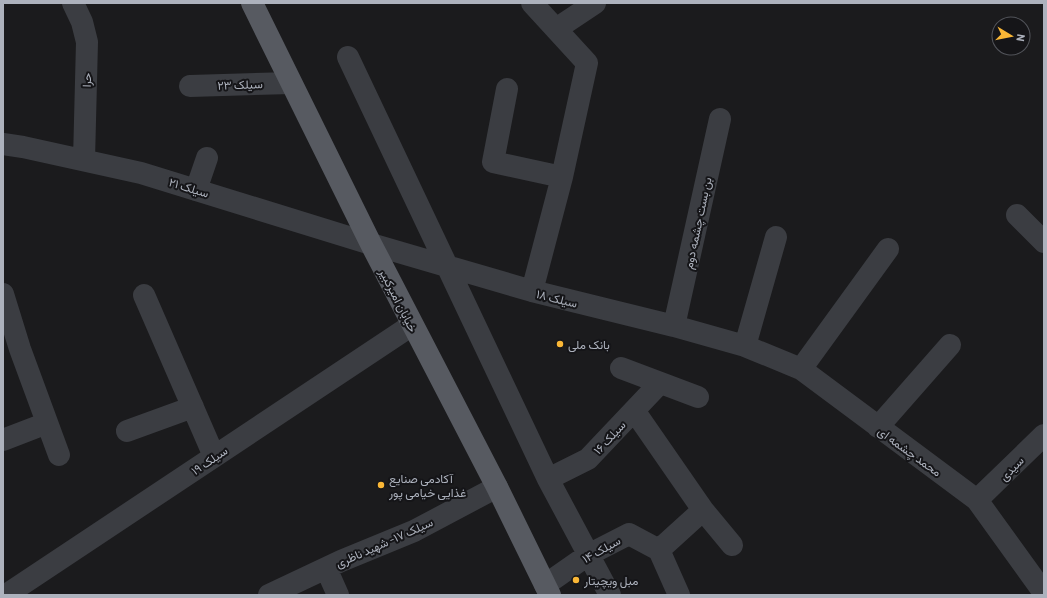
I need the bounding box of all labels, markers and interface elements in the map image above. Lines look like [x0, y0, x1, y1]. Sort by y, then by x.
north arrow [991, 16, 1031, 56]
text: N [1014, 33, 1028, 43]
street label: حرا [79, 72, 95, 88]
street label: سیلک ۲۳ [217, 76, 263, 93]
street label: سیلک ۲۱ [167, 174, 211, 201]
street label: بن بست چشمه دوم [680, 176, 716, 271]
street label: خیابان امیرکبیر [375, 265, 421, 335]
street label: سیلک ۱۸ [535, 286, 579, 311]
place label: بانک ملی [568, 337, 610, 353]
marker: بانک ملی [555, 339, 565, 349]
street label: سیلک ۱۶ [590, 417, 629, 457]
street label: محمد چشمه ای [874, 423, 945, 480]
street label: سیلک ۱۹ [188, 443, 230, 478]
street label: سیدی [996, 453, 1028, 485]
place label: آکادمی صنایع غذایی خیامی پور [388, 471, 466, 501]
marker: آکادمی صنایع غذایی خیامی پور [376, 480, 386, 490]
street label: سیلک ۱۷- شهید ناظری [333, 514, 436, 572]
street label: سیلک ۱۴ [579, 533, 623, 566]
place label: مبل ویچیتار [583, 573, 638, 589]
marker: مبل ویچیتار [571, 575, 581, 585]

